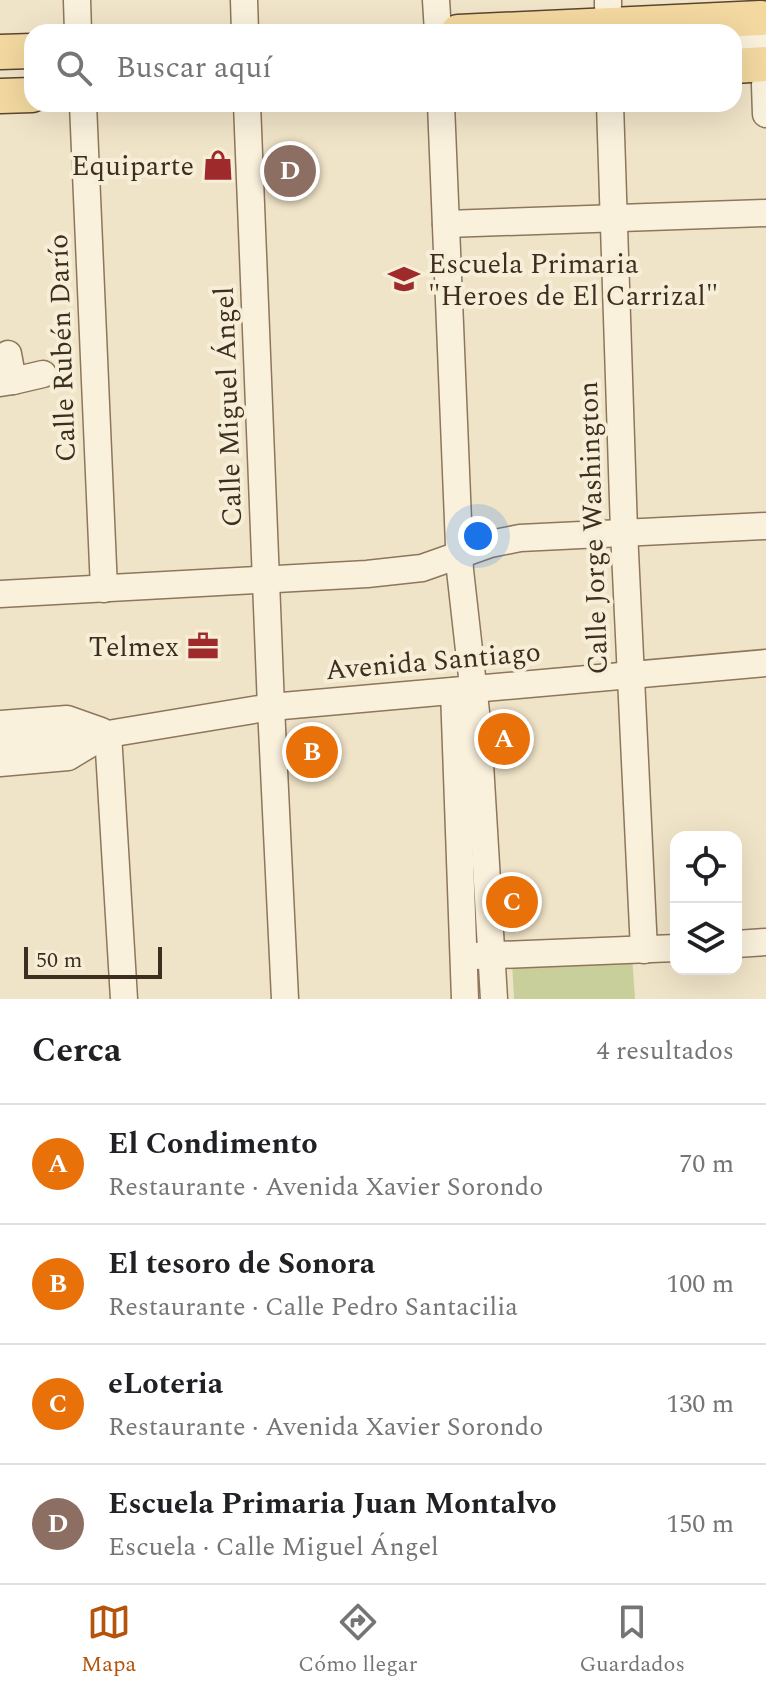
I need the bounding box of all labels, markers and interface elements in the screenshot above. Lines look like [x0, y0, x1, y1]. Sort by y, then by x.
search box [24, 24, 742, 112]
text: Buscar aquí [116, 45, 272, 91]
icon: search [52, 46, 96, 90]
pin: D [264, 141, 316, 201]
place label: Equiparte [71, 145, 194, 188]
shop icon: Equiparte [201, 148, 235, 182]
street label: Calle Rubén Darío [37, 233, 88, 463]
place label: Escuela Primaria "Heroes de El Carrizal" [428, 243, 718, 318]
school or university icon: Escuela Primaria "Heroes de El Carrizal" [387, 262, 421, 296]
street label: Calle Miguel Ángel [203, 286, 254, 528]
street label: Calle Jorge Washington [567, 381, 620, 675]
your location [458, 516, 498, 556]
place label: Telmex [89, 626, 179, 669]
office icon: Telmex [186, 629, 220, 663]
street label: Avenida Santiago [324, 631, 543, 692]
pin: A [478, 709, 530, 769]
pin: B [286, 722, 338, 782]
map controls [670, 831, 742, 975]
button: locate [670, 831, 742, 903]
pin: C [486, 872, 538, 932]
button: layers [670, 903, 742, 975]
scale bar [24, 943, 162, 979]
text: 50 m [36, 944, 82, 977]
text: Cerca [32, 1025, 121, 1077]
text: 4 resultados [596, 1031, 734, 1071]
text: El Condimento [108, 1121, 318, 1167]
text: A [48, 1144, 68, 1184]
text: 70 m [679, 1144, 734, 1184]
text: Restaurante · Avenida Xavier Sorondo [108, 1167, 543, 1207]
text: El tesoro de Sonora [108, 1241, 375, 1287]
text: B [49, 1264, 67, 1304]
text: 100 m [666, 1264, 734, 1304]
text: Restaurante · Calle Pedro Santacilia [108, 1287, 518, 1327]
text: eLoteria [108, 1361, 223, 1407]
text: C [49, 1384, 67, 1424]
text: 130 m [666, 1384, 734, 1424]
text: Restaurante · Avenida Xavier Sorondo [108, 1407, 543, 1447]
text: Escuela Primaria Juan Montalvo [108, 1481, 557, 1527]
text: D [48, 1504, 68, 1544]
text: 150 m [666, 1504, 734, 1544]
text: Escuela · Calle Miguel Ángel [108, 1527, 439, 1567]
tab: Mapa [81, 1600, 136, 1681]
tab: Cómo llegar [298, 1600, 417, 1681]
tab: Guardados [579, 1600, 685, 1681]

